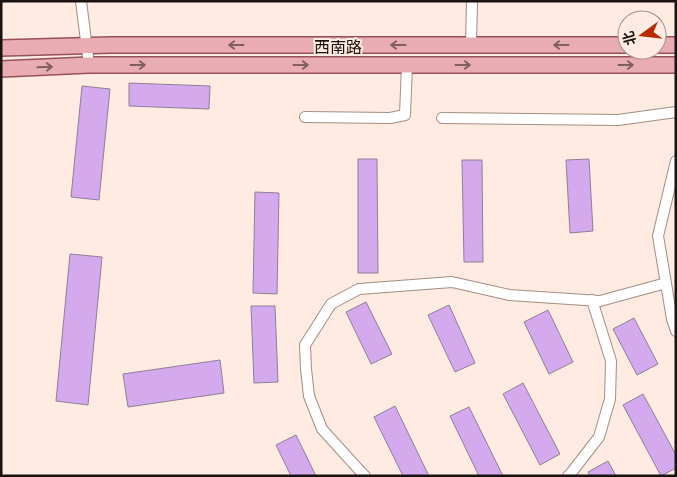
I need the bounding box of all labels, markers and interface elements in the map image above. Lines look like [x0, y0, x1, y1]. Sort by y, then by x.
north arrow [617, 10, 667, 60]
text: 北 [620, 29, 640, 47]
street label: 西南路 [314, 39, 362, 58]
one-way arrow [228, 40, 244, 50]
one-way arrow [391, 40, 407, 50]
one-way arrow [553, 40, 570, 50]
one-way arrow [130, 60, 146, 70]
one-way arrow [292, 60, 308, 70]
one-way arrow [454, 60, 471, 70]
one-way arrow [617, 60, 633, 70]
one-way arrow [37, 62, 53, 71]

